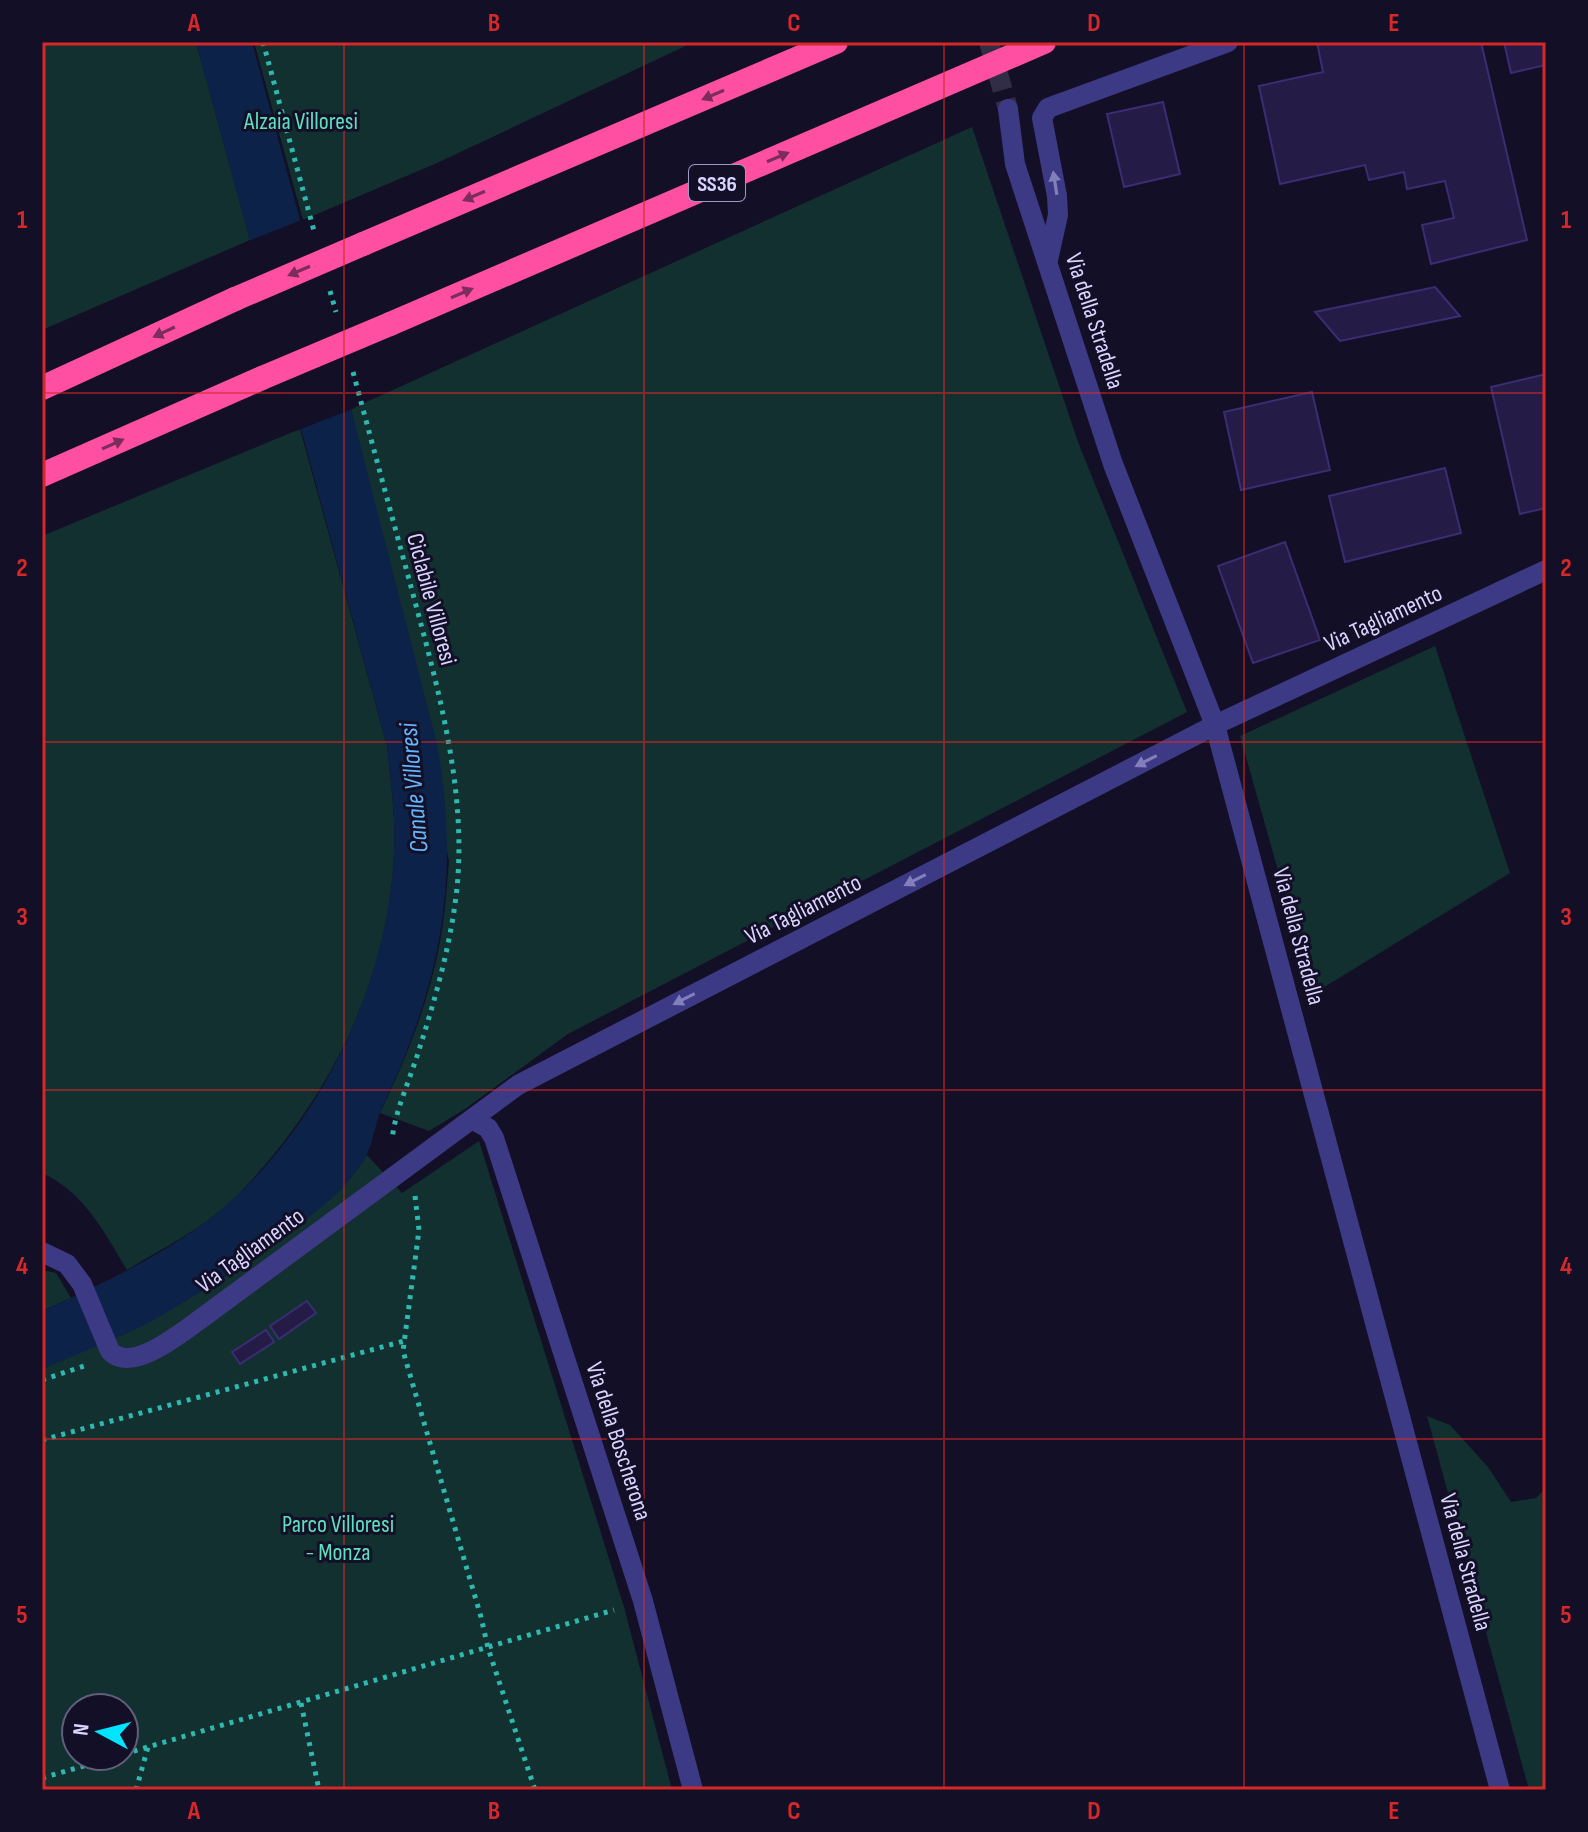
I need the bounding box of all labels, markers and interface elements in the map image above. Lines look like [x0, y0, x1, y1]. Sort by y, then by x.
text: A [187, 8, 201, 39]
text: B [488, 8, 500, 39]
text: C [787, 8, 801, 39]
text: D [1087, 8, 1101, 39]
text: E [1388, 8, 1400, 39]
one-way arrow [701, 88, 725, 101]
park label: Alzaia Villoresi [243, 107, 358, 136]
one-way arrow [766, 150, 790, 164]
road number: SS36 [689, 165, 745, 201]
one-way arrow [1048, 170, 1060, 195]
one-way arrow [462, 190, 485, 203]
text: 1 [17, 205, 27, 236]
text: 1 [1561, 205, 1571, 236]
street label: Via della Stradella [1059, 250, 1130, 393]
one-way arrow [287, 265, 311, 278]
one-way arrow [450, 287, 474, 300]
one-way arrow [153, 325, 176, 339]
one-way arrow [102, 437, 125, 450]
street label: Ciclabile Villoresi [400, 530, 463, 668]
text: 2 [16, 553, 28, 584]
text: 2 [1560, 553, 1572, 584]
street label: Via Tagliamento [1320, 579, 1447, 658]
water label: Canale Villoresi [393, 720, 436, 854]
one-way arrow [1134, 754, 1157, 767]
street label: Via della Stradella [1266, 864, 1331, 1008]
street label: Via Tagliamento [740, 868, 866, 951]
one-way arrow [903, 874, 926, 887]
text: 3 [16, 902, 28, 933]
text: 3 [1560, 902, 1572, 933]
one-way arrow [672, 993, 695, 1006]
street label: Via Tagliamento [191, 1201, 310, 1299]
text: 4 [16, 1251, 28, 1282]
text: 4 [1560, 1251, 1572, 1282]
street label: Via della Boscherona [579, 1358, 658, 1524]
street label: Via della Stradella [1433, 1490, 1498, 1634]
park label: Parco Villoresi - Monza [282, 1510, 394, 1567]
text: 5 [16, 1600, 28, 1631]
text: 5 [1560, 1600, 1572, 1631]
north arrow [60, 1692, 140, 1772]
text: N [68, 1722, 96, 1737]
text: A [187, 1796, 201, 1827]
text: B [488, 1796, 500, 1827]
text: C [787, 1796, 801, 1827]
text: D [1087, 1796, 1101, 1827]
text: E [1388, 1796, 1400, 1827]

